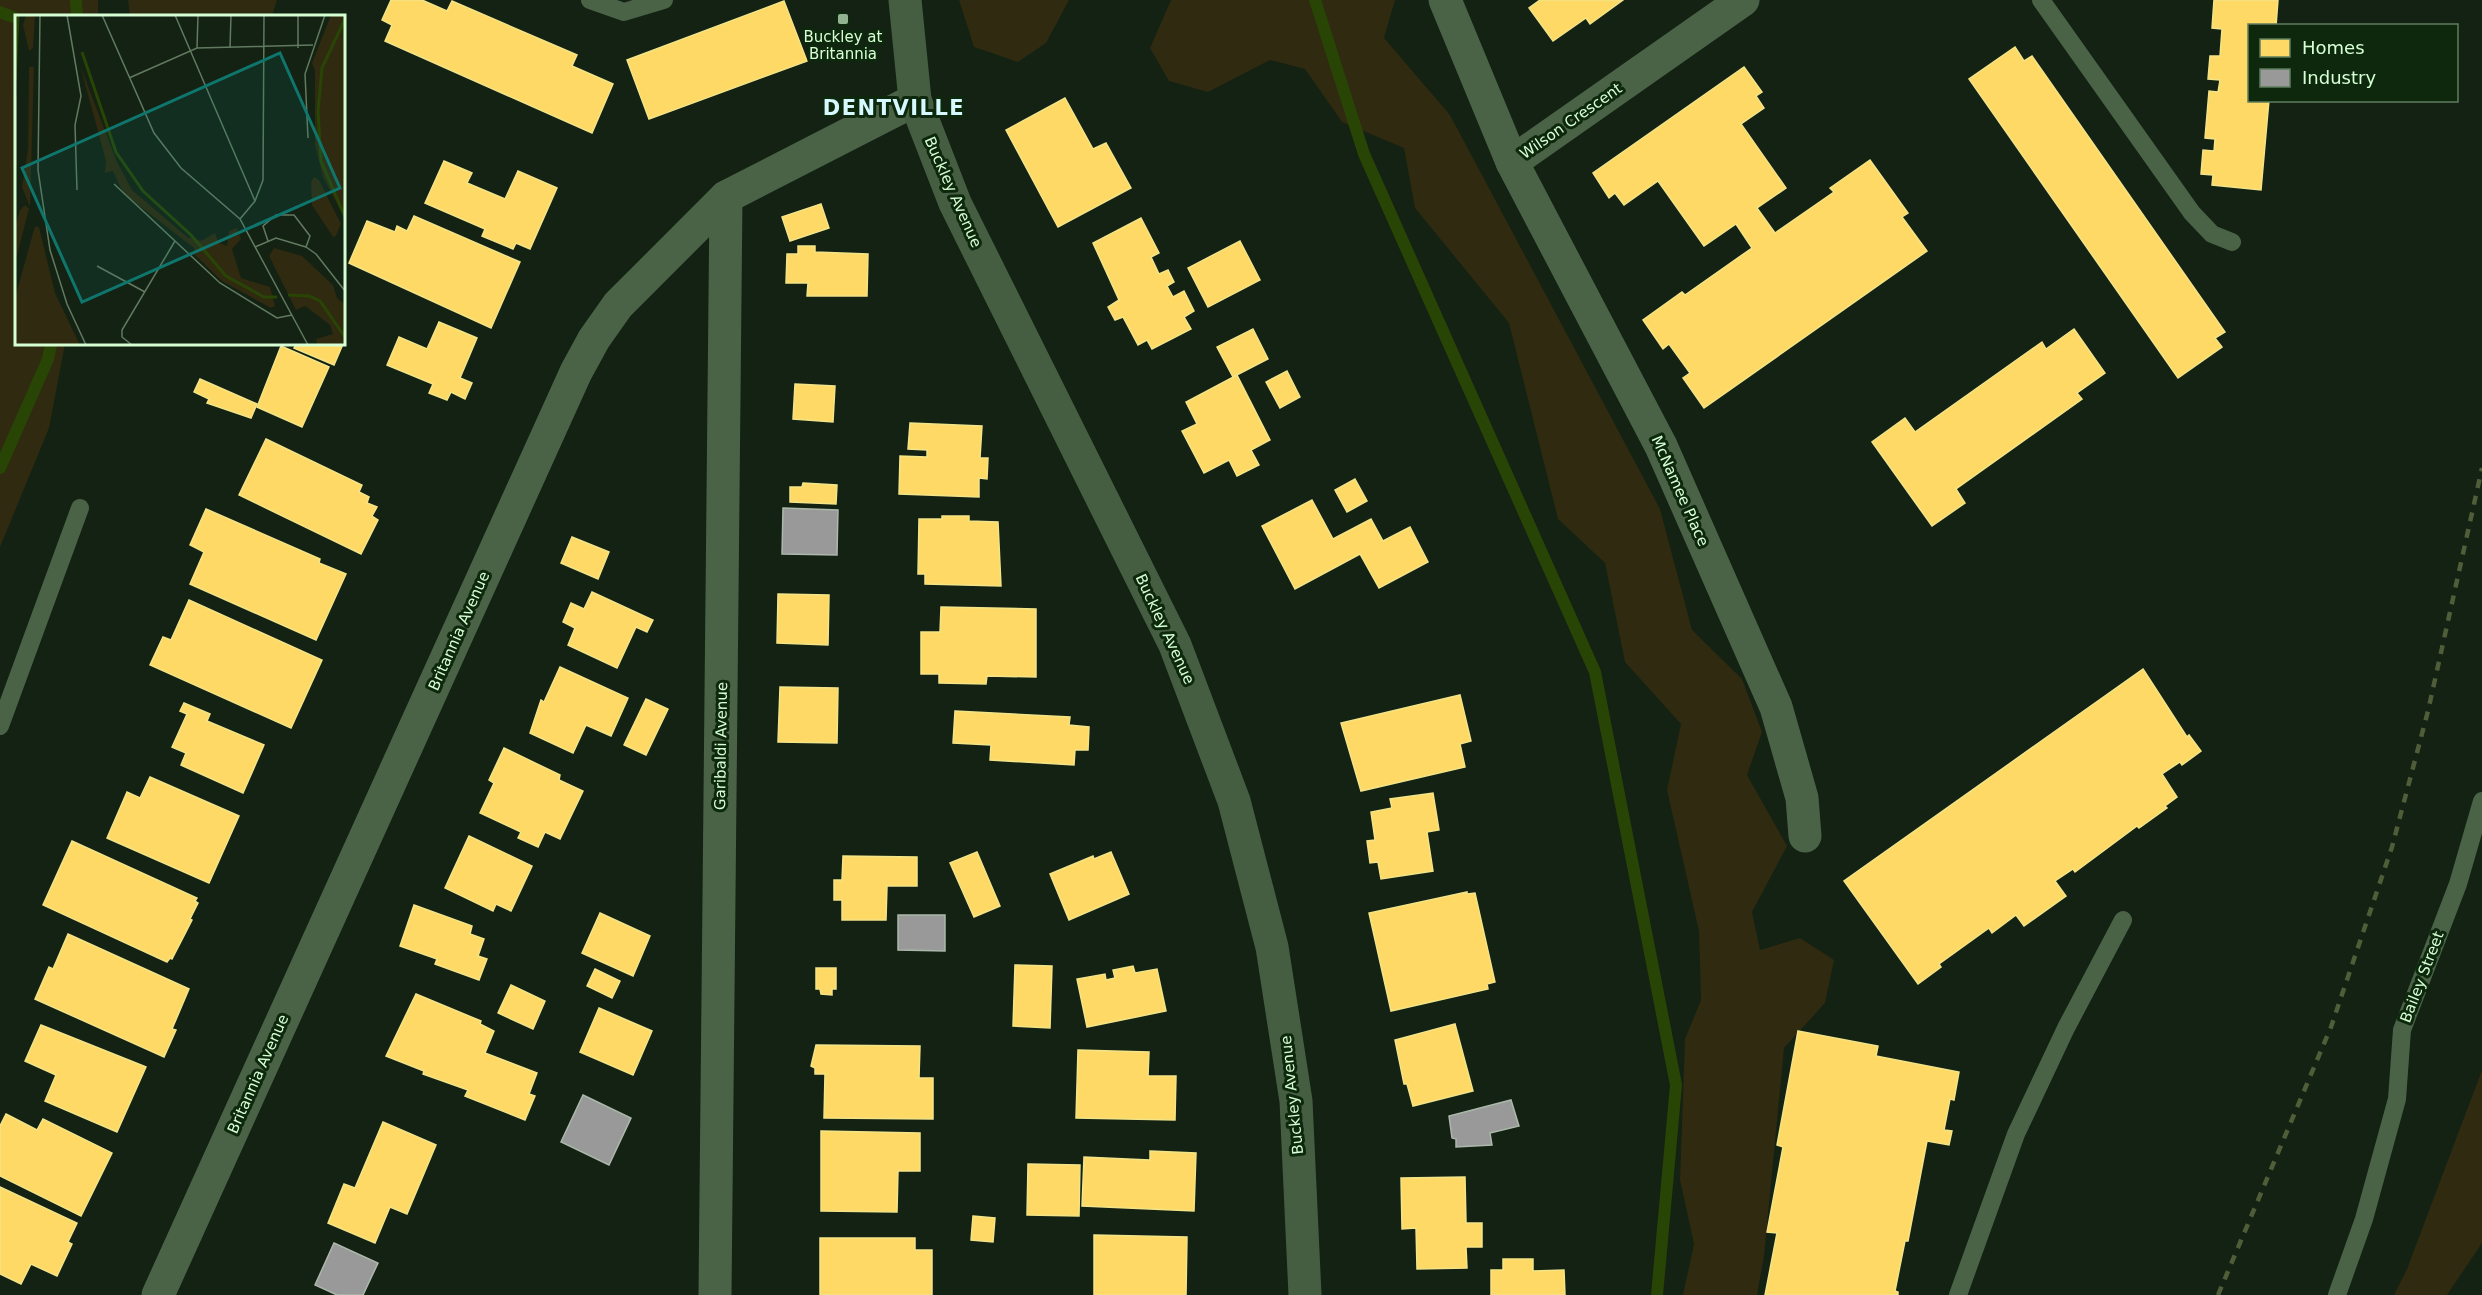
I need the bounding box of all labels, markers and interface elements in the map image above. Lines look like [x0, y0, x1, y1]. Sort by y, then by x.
marker: Buckley at Britannia [836, 12, 850, 26]
inset map [15, 15, 345, 345]
legend [2248, 24, 2458, 102]
place label: Buckley at Britannia [804, 28, 883, 63]
text: Homes [2302, 37, 2365, 58]
text: Industry [2302, 67, 2376, 88]
street label: Wilson Crescent [1517, 79, 1626, 163]
district label: DENTVILLE [823, 96, 965, 120]
street label: Buckley Avenue [920, 134, 986, 250]
street label: McNamee Place [1648, 433, 1712, 549]
street label: Britannia Avenue [425, 569, 493, 693]
street label: Buckley Avenue [1132, 571, 1198, 687]
street label: Garibaldi Avenue [711, 682, 731, 810]
street label: Bailey Street [2396, 929, 2448, 1025]
street label: Britannia Avenue [224, 1012, 292, 1136]
street label: Buckley Avenue [1277, 1035, 1307, 1155]

